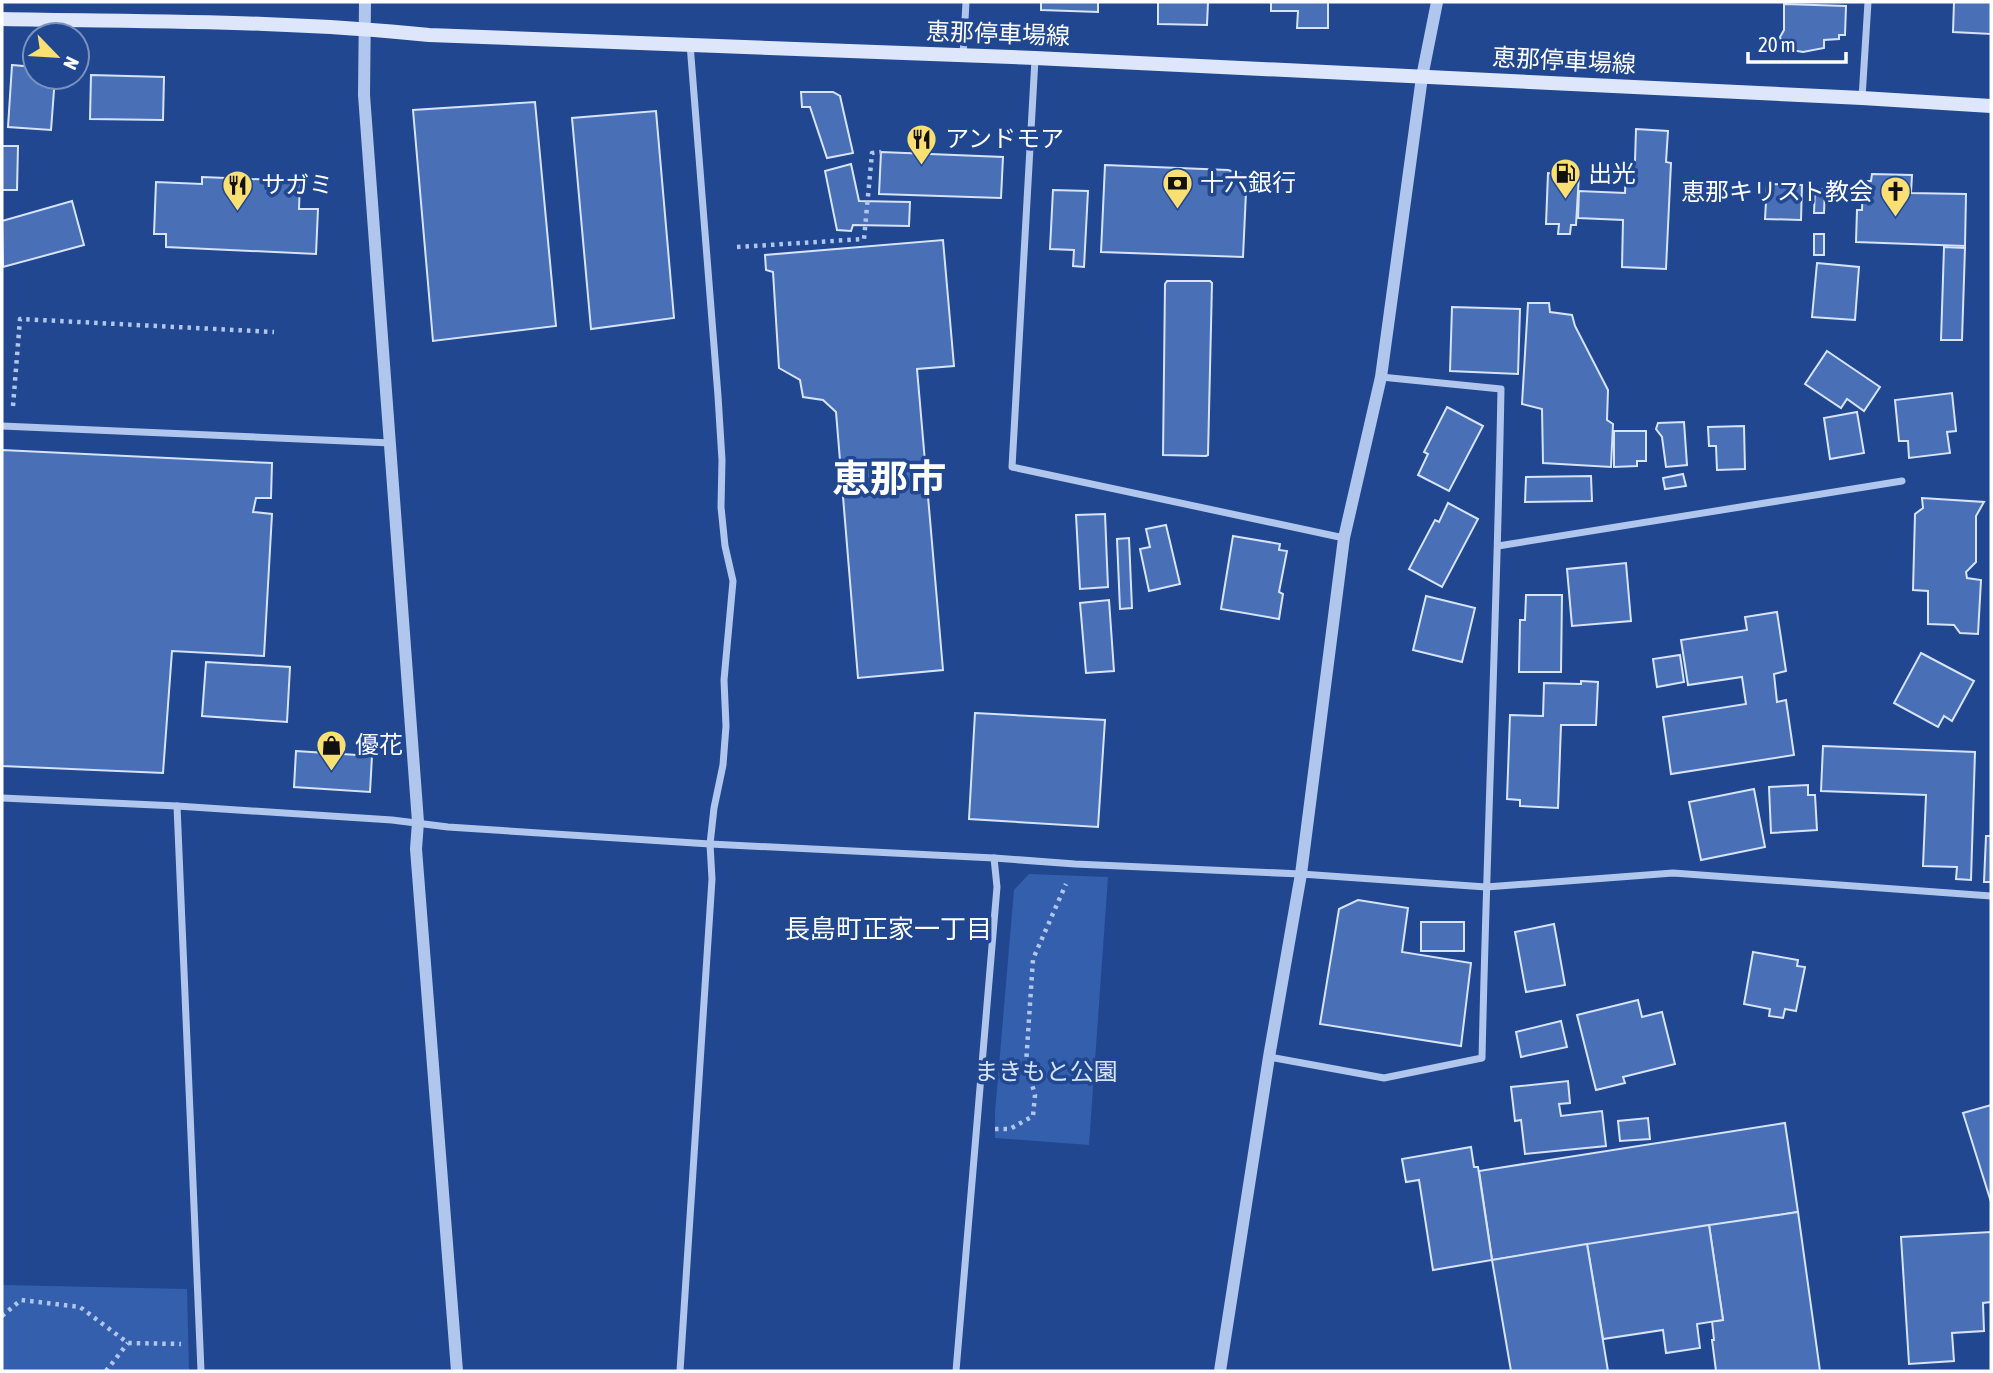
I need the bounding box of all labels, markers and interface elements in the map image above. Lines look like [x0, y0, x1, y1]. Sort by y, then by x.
street label: 恵那停車場線 [926, 17, 1070, 50]
north arrow [21, 21, 91, 91]
scale bar [1748, 21, 1846, 65]
text: 20 m [1758, 32, 1796, 56]
street label: 恵那停車場線 [1491, 43, 1637, 78]
text: N [59, 53, 84, 73]
restaurant icon: アンドモア [905, 122, 939, 166]
place label: アンドモア [945, 125, 1064, 152]
fuel station icon: 出光 [1548, 157, 1582, 201]
place label: 出光 [1588, 160, 1636, 187]
bank icon: 十六銀行 [1160, 166, 1194, 210]
restaurant icon: サガミ [221, 168, 255, 212]
place label: 十六銀行 [1200, 169, 1296, 196]
place label: サガミ [261, 171, 333, 198]
church icon: 恵那キリスト教会 [1879, 175, 1913, 219]
place label: 恵那キリスト教会 [1681, 178, 1873, 205]
district label: 恵那市 [832, 457, 946, 500]
shop icon: 優花 [315, 728, 349, 772]
place label: 優花 [355, 731, 403, 758]
district label: 長島町正家一丁目 [784, 914, 992, 944]
park label: まきもと公園 [974, 1058, 1118, 1085]

